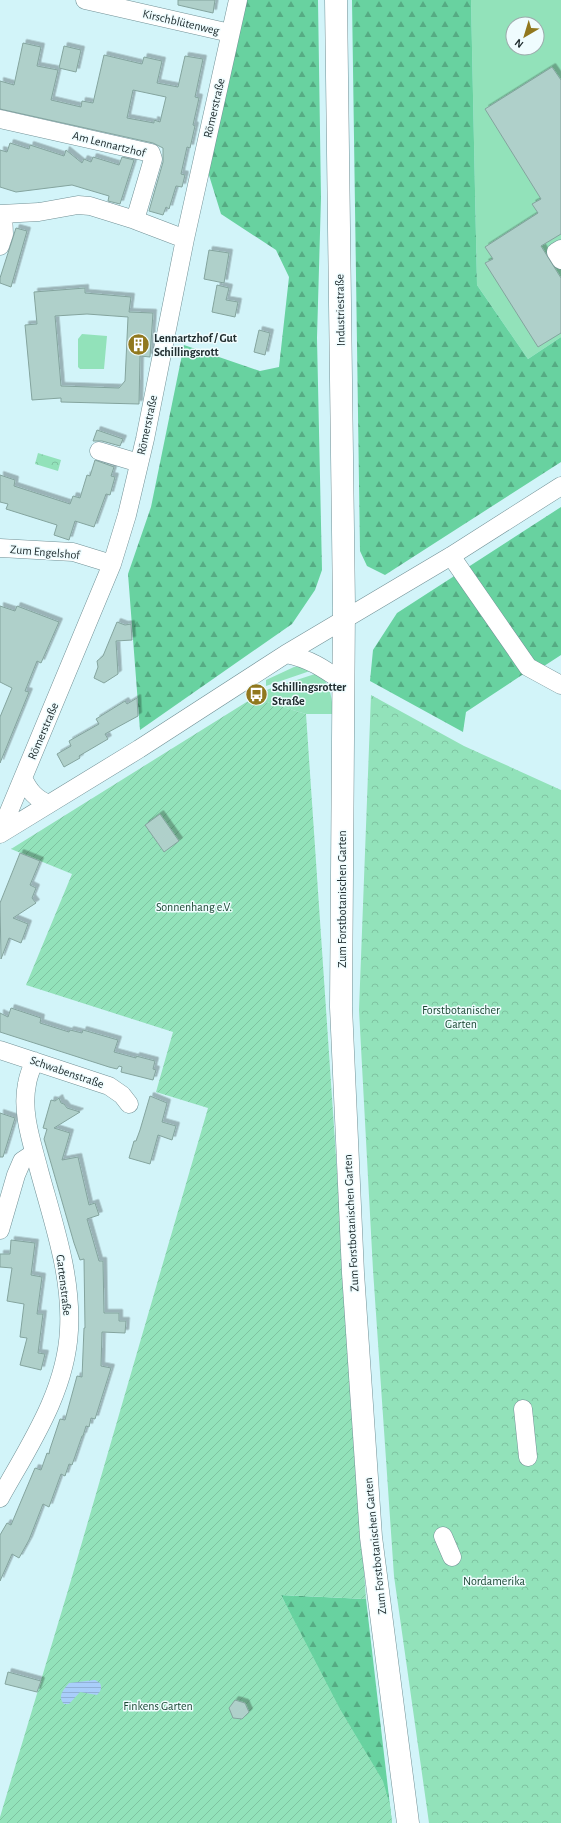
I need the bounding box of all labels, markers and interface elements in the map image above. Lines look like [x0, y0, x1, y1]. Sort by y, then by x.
street label: Kirschblütenweg [142, 7, 221, 37]
north arrow [505, 16, 545, 56]
text: N [513, 37, 526, 50]
street label: Römerstraße [201, 77, 227, 139]
street label: Am Lennartzhof [71, 129, 148, 159]
street label: Industriestraße [333, 274, 347, 346]
building icon: Lennartzhof / Gut Schillingsrott [125, 332, 151, 358]
place label: Lennartzhof / Gut Schillingsrott [154, 332, 237, 358]
street label: Römerstraße [135, 394, 159, 456]
street label: Zum Engelshof [10, 543, 82, 561]
bus stop icon: Schillingsrotter Straße [243, 681, 269, 707]
place label: Schillingsrotter Straße [272, 681, 347, 707]
street label: Römerstraße [26, 701, 60, 761]
street label: Zum Forstbotanischen Garten [336, 830, 348, 968]
park label: Sonnenhang e.V. [156, 901, 232, 913]
park label: Forstbotanischer Garten [422, 1004, 500, 1030]
street label: Schwabenstraße [29, 1054, 105, 1090]
street label: Zum Forstbotanischen Garten [341, 1154, 361, 1292]
street label: Gartenstraße [54, 1254, 74, 1316]
street label: Zum Forstbotanischen Garten [362, 1477, 388, 1615]
park label: Nordamerika [463, 1575, 525, 1587]
park label: Finkens Garten [123, 1700, 193, 1712]

